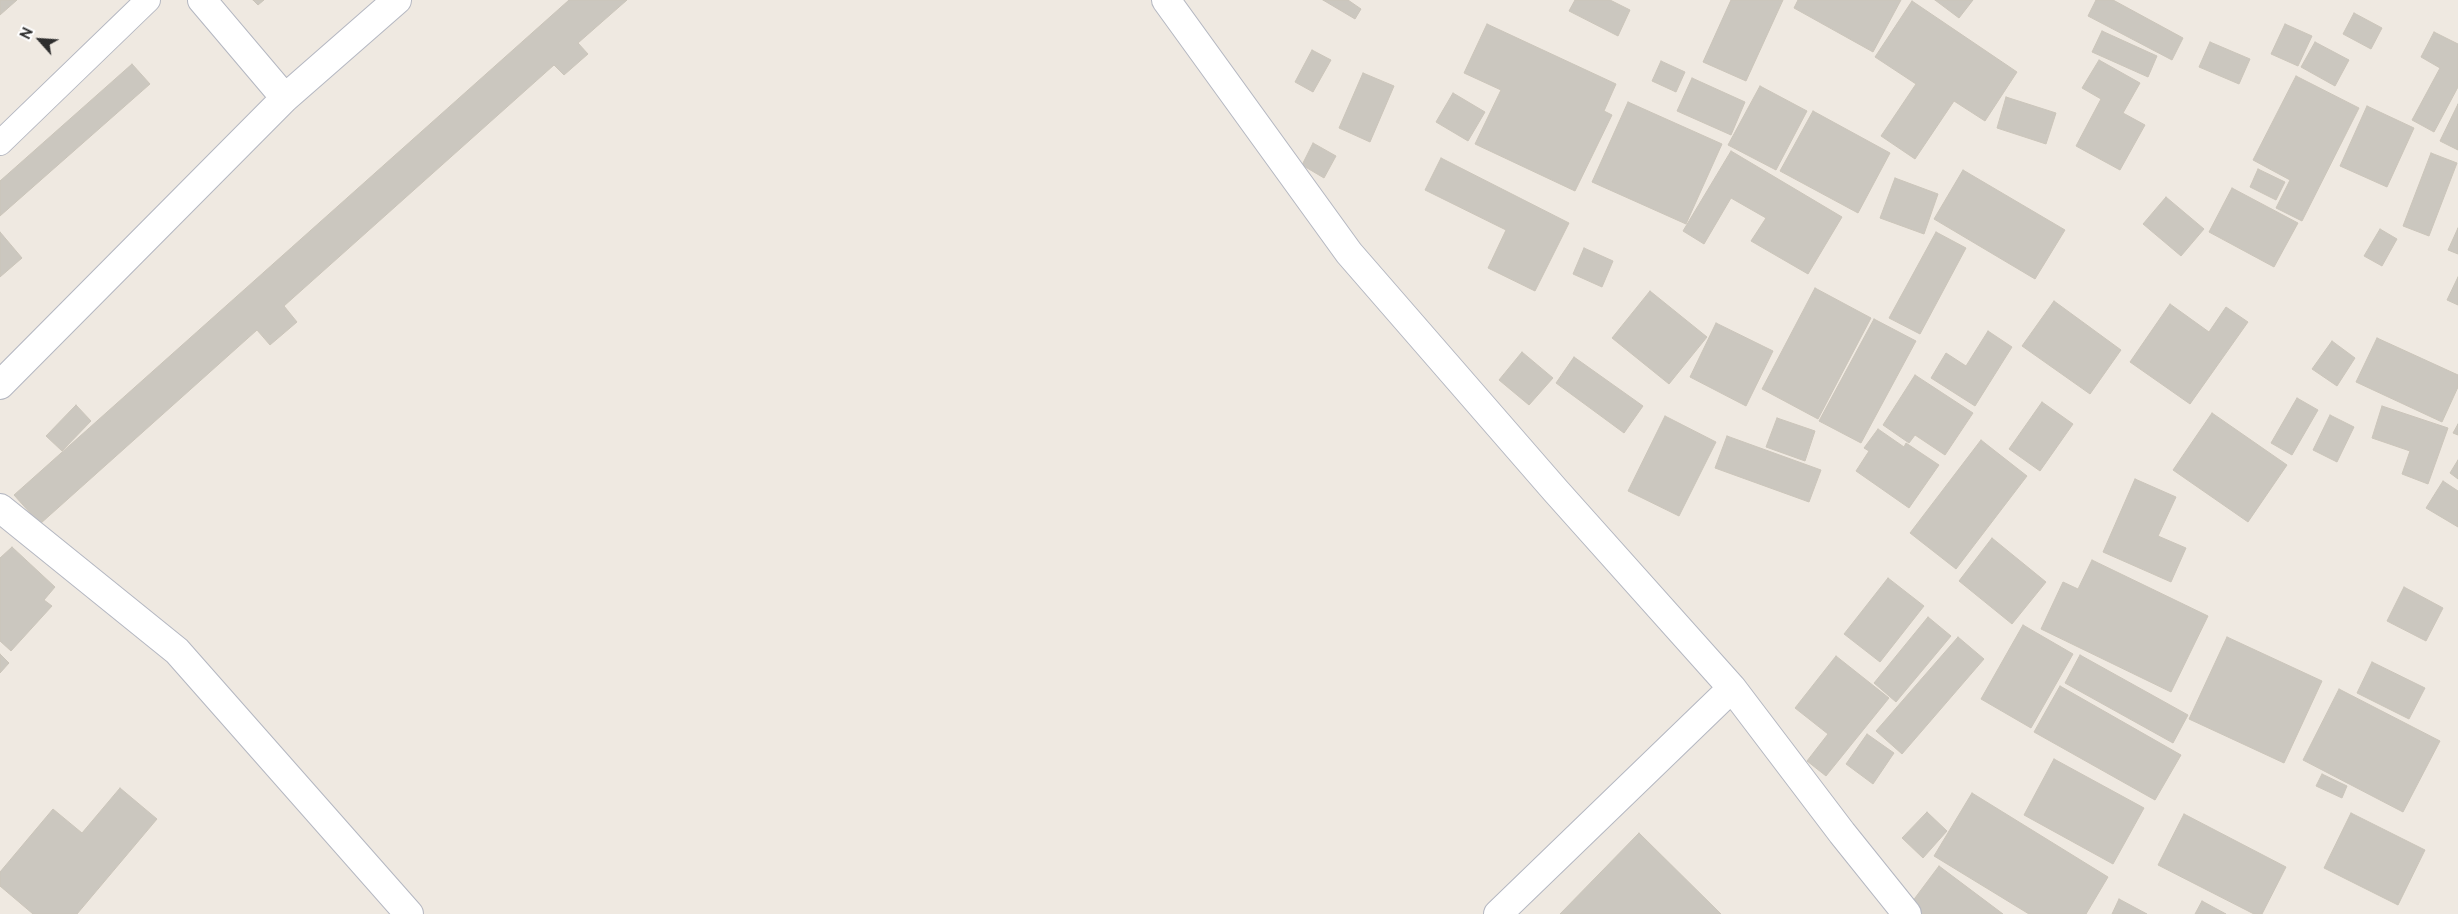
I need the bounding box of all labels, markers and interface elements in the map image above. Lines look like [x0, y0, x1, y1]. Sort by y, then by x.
north arrow [15, 15, 65, 65]
text: N [17, 25, 36, 42]

